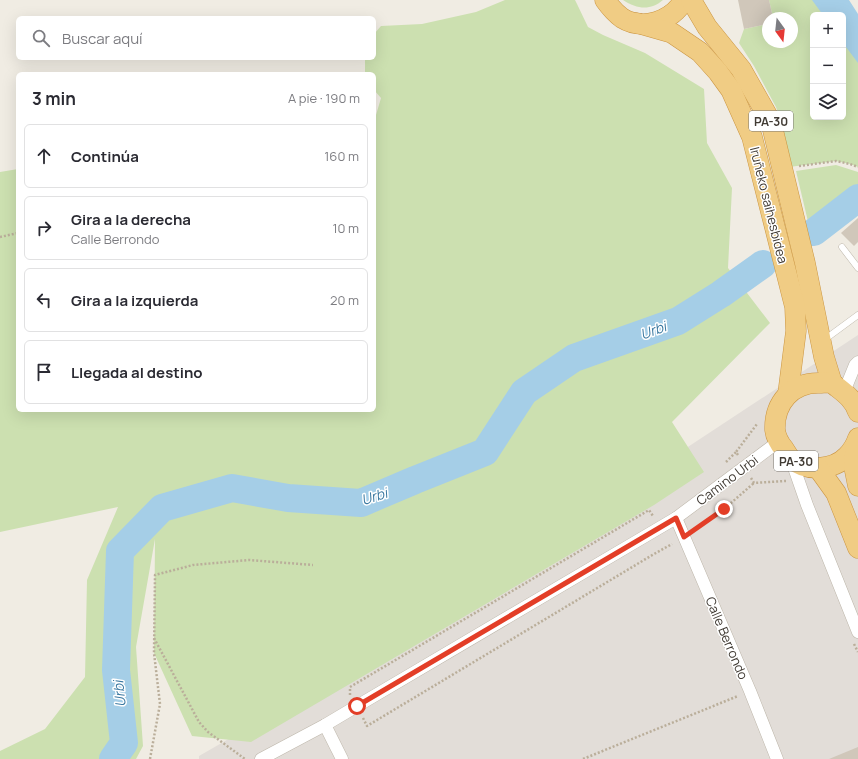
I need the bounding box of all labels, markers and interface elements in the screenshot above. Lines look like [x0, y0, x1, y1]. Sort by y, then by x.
north arrow [762, 12, 798, 48]
map controls [810, 12, 846, 120]
button: + [810, 12, 846, 48]
search box [16, 16, 376, 60]
icon: search [30, 27, 52, 49]
text: Buscar aquí [62, 28, 143, 49]
button: − [810, 48, 846, 84]
button: layers [810, 84, 846, 120]
text: 3 min [32, 87, 76, 110]
text: A pie · 190 m [288, 89, 360, 107]
road number: PA-30 [749, 111, 793, 131]
icon: ahead [33, 145, 55, 167]
street label: Iruñeko saihesbidea [746, 145, 792, 265]
text: Continúa [71, 146, 139, 167]
text: 160 m [324, 147, 359, 165]
text: Gira a la derecha [71, 209, 191, 230]
icon: right [33, 217, 55, 239]
text: 10 m [332, 219, 359, 237]
text: Calle Berrondo [71, 230, 159, 248]
icon: left [33, 289, 55, 311]
text: Gira a la izquierda [71, 290, 198, 311]
text: 20 m [330, 291, 359, 309]
water label: Urbi [637, 316, 670, 343]
icon: arrive [33, 361, 55, 383]
text: Llegada al destino [71, 362, 203, 383]
street label: Camino Urbi [692, 451, 762, 509]
road number: PA-30 [774, 451, 818, 471]
water label: Urbi [358, 482, 391, 509]
route end [715, 500, 733, 518]
street label: Calle Berrondo [701, 594, 753, 682]
water label: Urbi [108, 678, 130, 708]
route start [348, 697, 366, 715]

